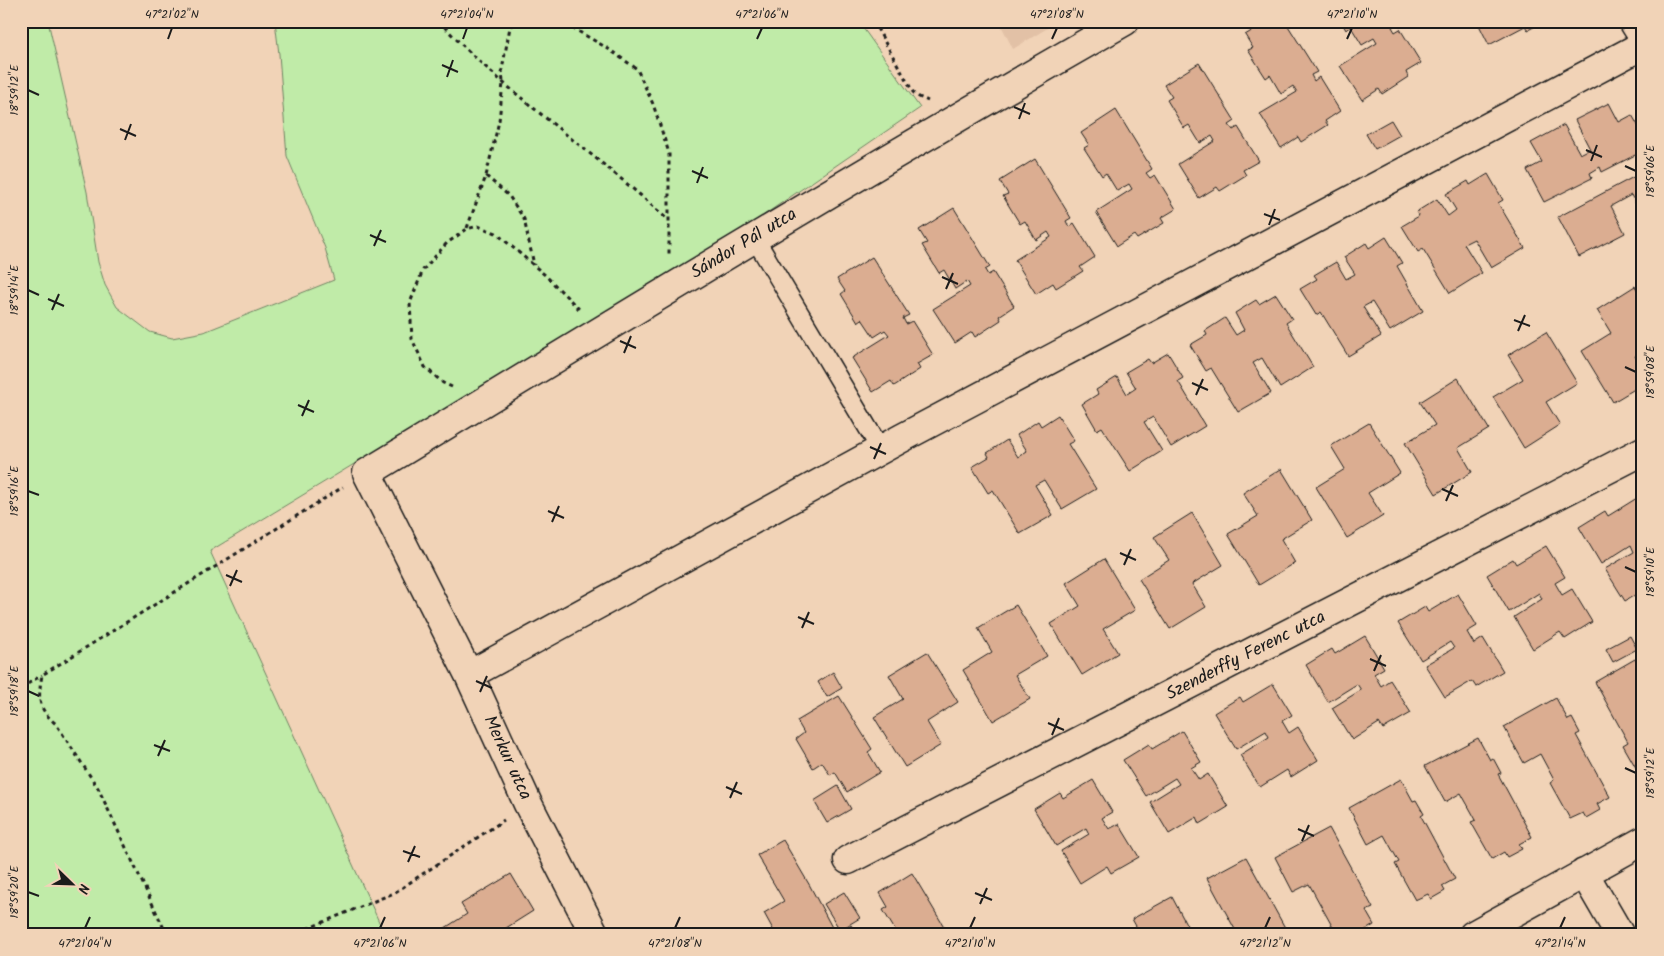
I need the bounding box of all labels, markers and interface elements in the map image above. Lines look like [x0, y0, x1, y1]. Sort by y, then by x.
text: 47°21'02"N [145, 5, 199, 24]
text: 47°21'04"N [440, 5, 494, 24]
text: 47°21'06"N [735, 5, 789, 24]
text: 47°21'08"N [1030, 5, 1084, 24]
text: 47°21'10"N [1327, 5, 1377, 24]
text: 18°59'12"E [5, 64, 24, 115]
text: 18°59'06"E [1641, 144, 1660, 197]
street label: Sándor Pál utca [685, 201, 803, 287]
text: 18°59'14"E [5, 264, 24, 315]
text: 18°59'08"E [1641, 344, 1660, 399]
text: 18°59'16"E [5, 465, 24, 516]
text: 18°59'10"E [1641, 546, 1660, 597]
street label: Szenderffy Ferenc utca [1161, 603, 1331, 709]
text: 18°59'18"E [5, 664, 24, 717]
street label: Merkur utca [475, 711, 539, 805]
text: 18°59'12"E [1641, 747, 1660, 798]
north arrow [48, 858, 98, 908]
text: 18°59'20"E [5, 864, 24, 919]
text: N [71, 880, 95, 897]
text: 47°21'04"N [58, 934, 112, 953]
text: 47°21'06"N [353, 934, 407, 953]
text: 47°21'08"N [648, 934, 702, 953]
text: 47°21'10"N [945, 934, 995, 953]
text: 47°21'12"N [1239, 934, 1291, 953]
text: 47°21'14"N [1534, 934, 1586, 953]

